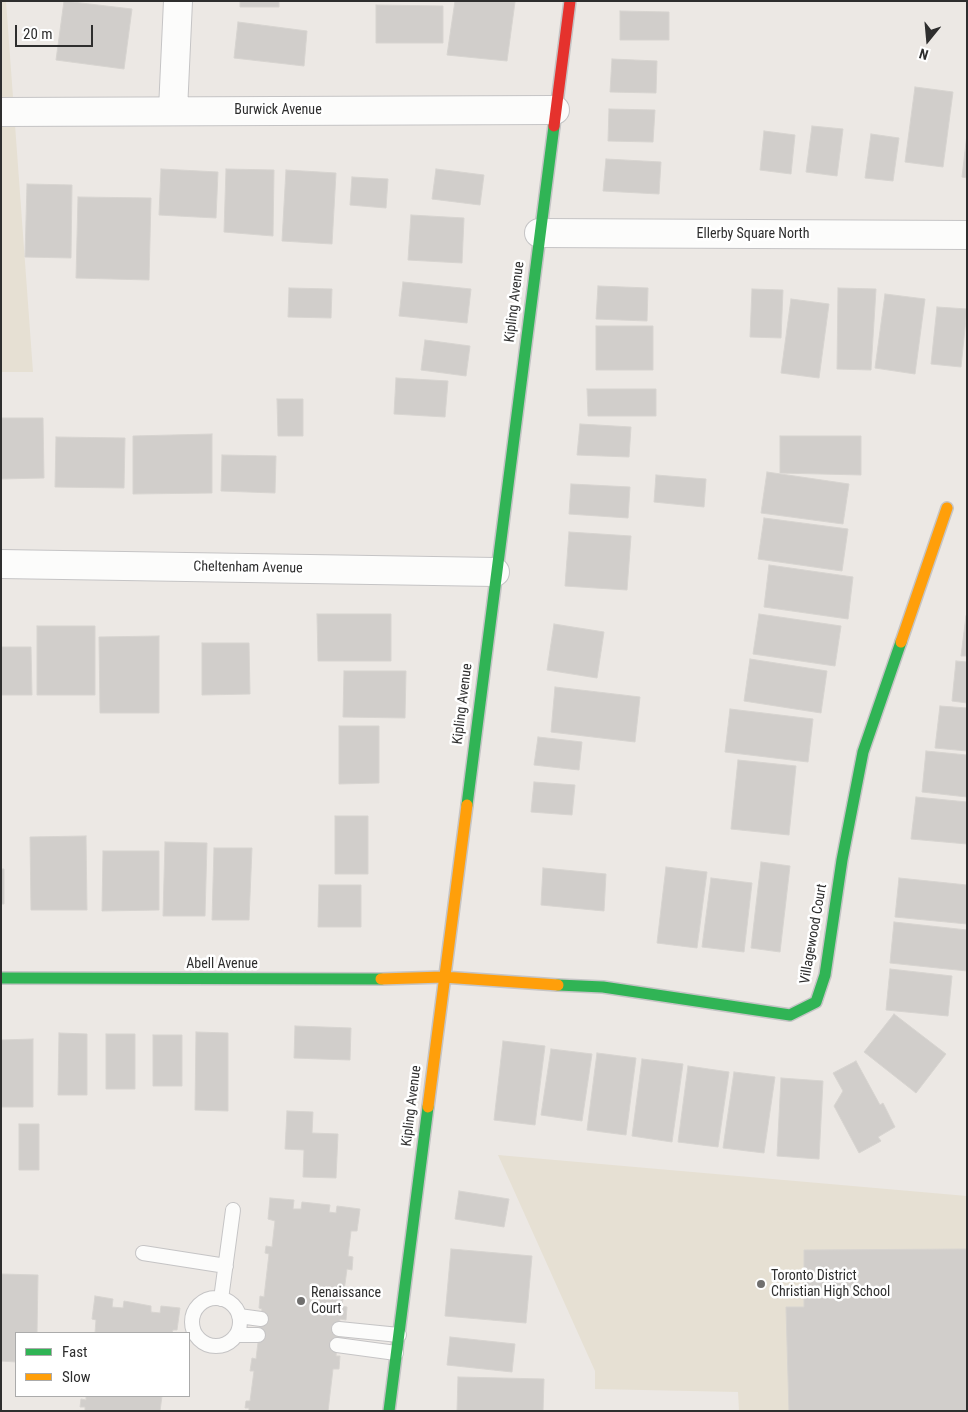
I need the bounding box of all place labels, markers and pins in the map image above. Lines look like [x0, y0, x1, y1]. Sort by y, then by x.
place label: Toronto District Christian High School [771, 1268, 890, 1300]
marker: Toronto District Christian High School [755, 1278, 767, 1290]
place label: Renaissance Court [311, 1285, 381, 1318]
marker: Renaissance Court [295, 1295, 307, 1307]

